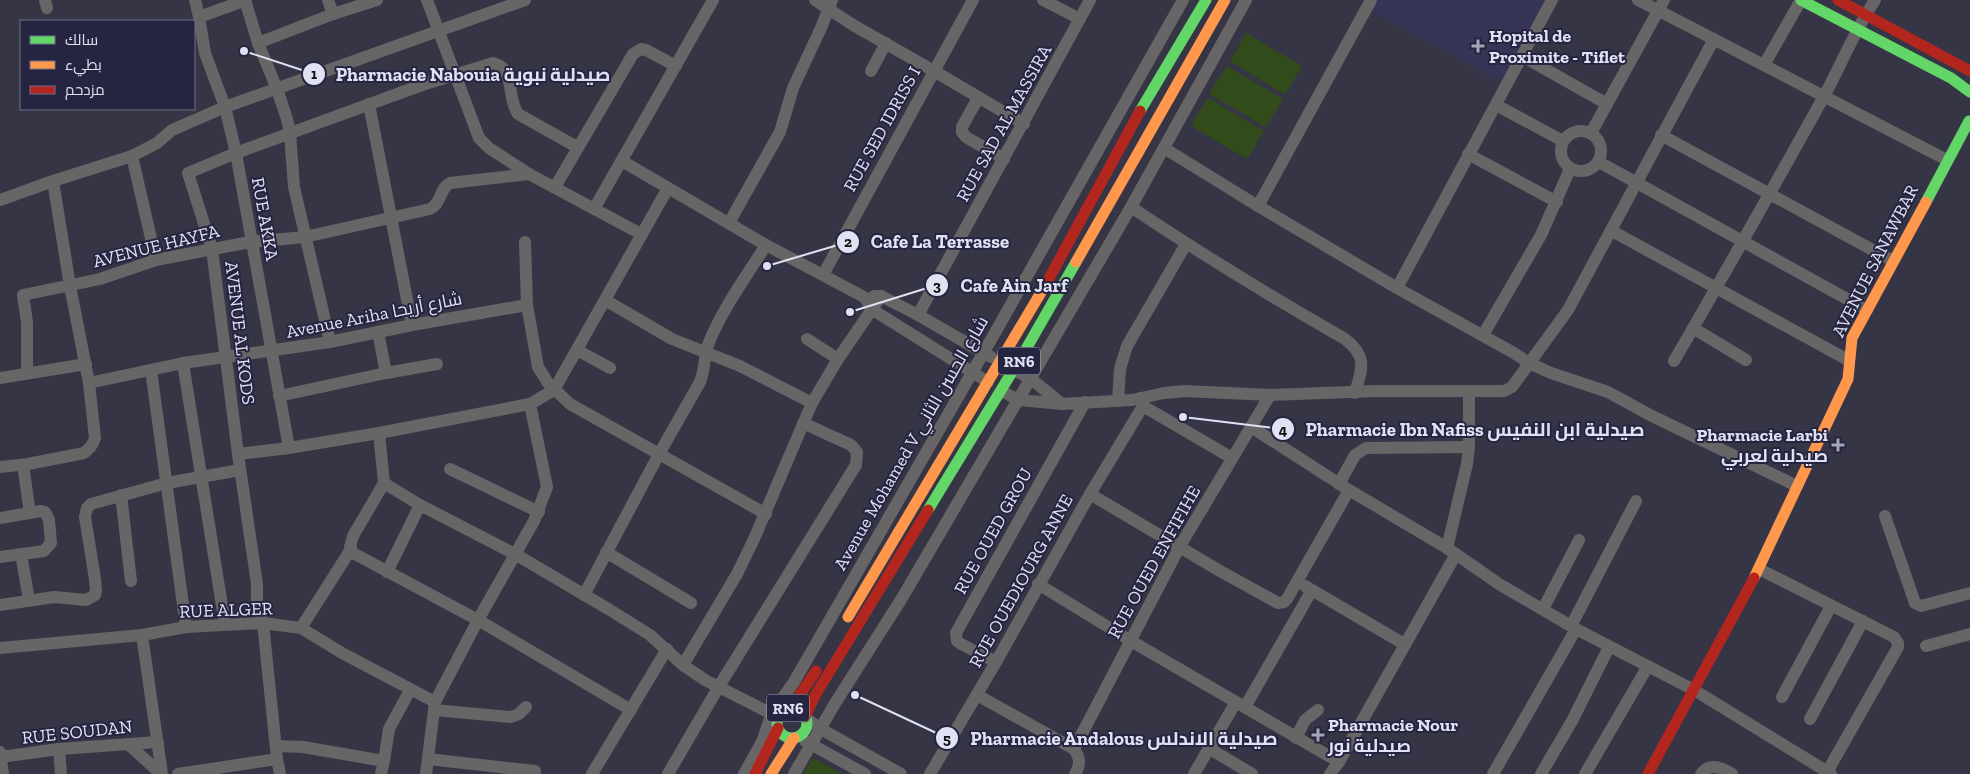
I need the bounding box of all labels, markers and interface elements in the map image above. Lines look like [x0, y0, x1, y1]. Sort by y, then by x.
legend [20, 20, 195, 110]
place label: Hopital de Proximite - Tiflet [1489, 25, 1626, 68]
text: سالك [65, 31, 98, 49]
marker: Hopital de Proximite - Tiflet [1471, 39, 1485, 53]
street label: RUE SAD AL MASSIRA [952, 40, 1056, 205]
text: بطيء [65, 56, 102, 77]
callout: Pharmacie Nabouia صيدلية نبوية [301, 57, 621, 91]
street label: RUE SED IDRISS I [839, 62, 926, 195]
text: Pharmacie Nabouia صيدلية نبوية [336, 63, 610, 86]
text: 1 [311, 65, 317, 83]
text: مزدحم [65, 81, 105, 100]
street label: RUE AKKA [247, 176, 283, 263]
street label: AVENUE SANAWBAR [1827, 181, 1923, 341]
street label: AVENUE HAYFA [91, 220, 222, 272]
callout: Cafe La Terrasse [836, 225, 1019, 259]
text: Cafe La Terrasse [871, 230, 1009, 253]
text: 2 [844, 233, 852, 251]
street label: AVENUE AL KODS [220, 260, 260, 406]
callout: Cafe Ain Jarf [925, 268, 1077, 302]
text: Cafe Ain Jarf [961, 274, 1070, 297]
text: 3 [933, 277, 941, 295]
street label: Avenue Ariha شارع أريحا [284, 287, 464, 344]
street label: Avenue Mohamed V شارع الحسن الثاني [829, 312, 996, 575]
road number: RN6 [998, 348, 1040, 374]
callout: Pharmacie Ibn Nafiss صيدلية ابن النفيس [1271, 412, 1655, 446]
text: Pharmacie Ibn Nafiss صيدلية ابن النفيس [1305, 418, 1645, 441]
text: 4 [1279, 421, 1288, 439]
place label: Pharmacie Larbi صيدلية لعربي [1697, 424, 1829, 471]
marker: Pharmacie Larbi صيدلية لعربي [1832, 439, 1844, 451]
street label: RUE OUED GROU [949, 464, 1037, 598]
street label: RUE OUED ENFIFIHE [1103, 482, 1205, 642]
street label: RUE OUEDIOURG ANNE [964, 491, 1078, 671]
street label: RUE ALGER [179, 597, 273, 623]
road number: RN6 [767, 694, 809, 721]
place label: Pharmacie Nour صيدلية نور [1327, 714, 1458, 757]
street label: RUE SOUDAN [21, 715, 133, 749]
callout: Pharmacie Andalous صيدلية الاندلس [935, 721, 1288, 755]
text: Pharmacie Andalous صيدلية الاندلس [970, 727, 1278, 750]
marker: Pharmacie Nour صيدلية نور [1312, 729, 1324, 741]
text: 5 [943, 730, 951, 748]

